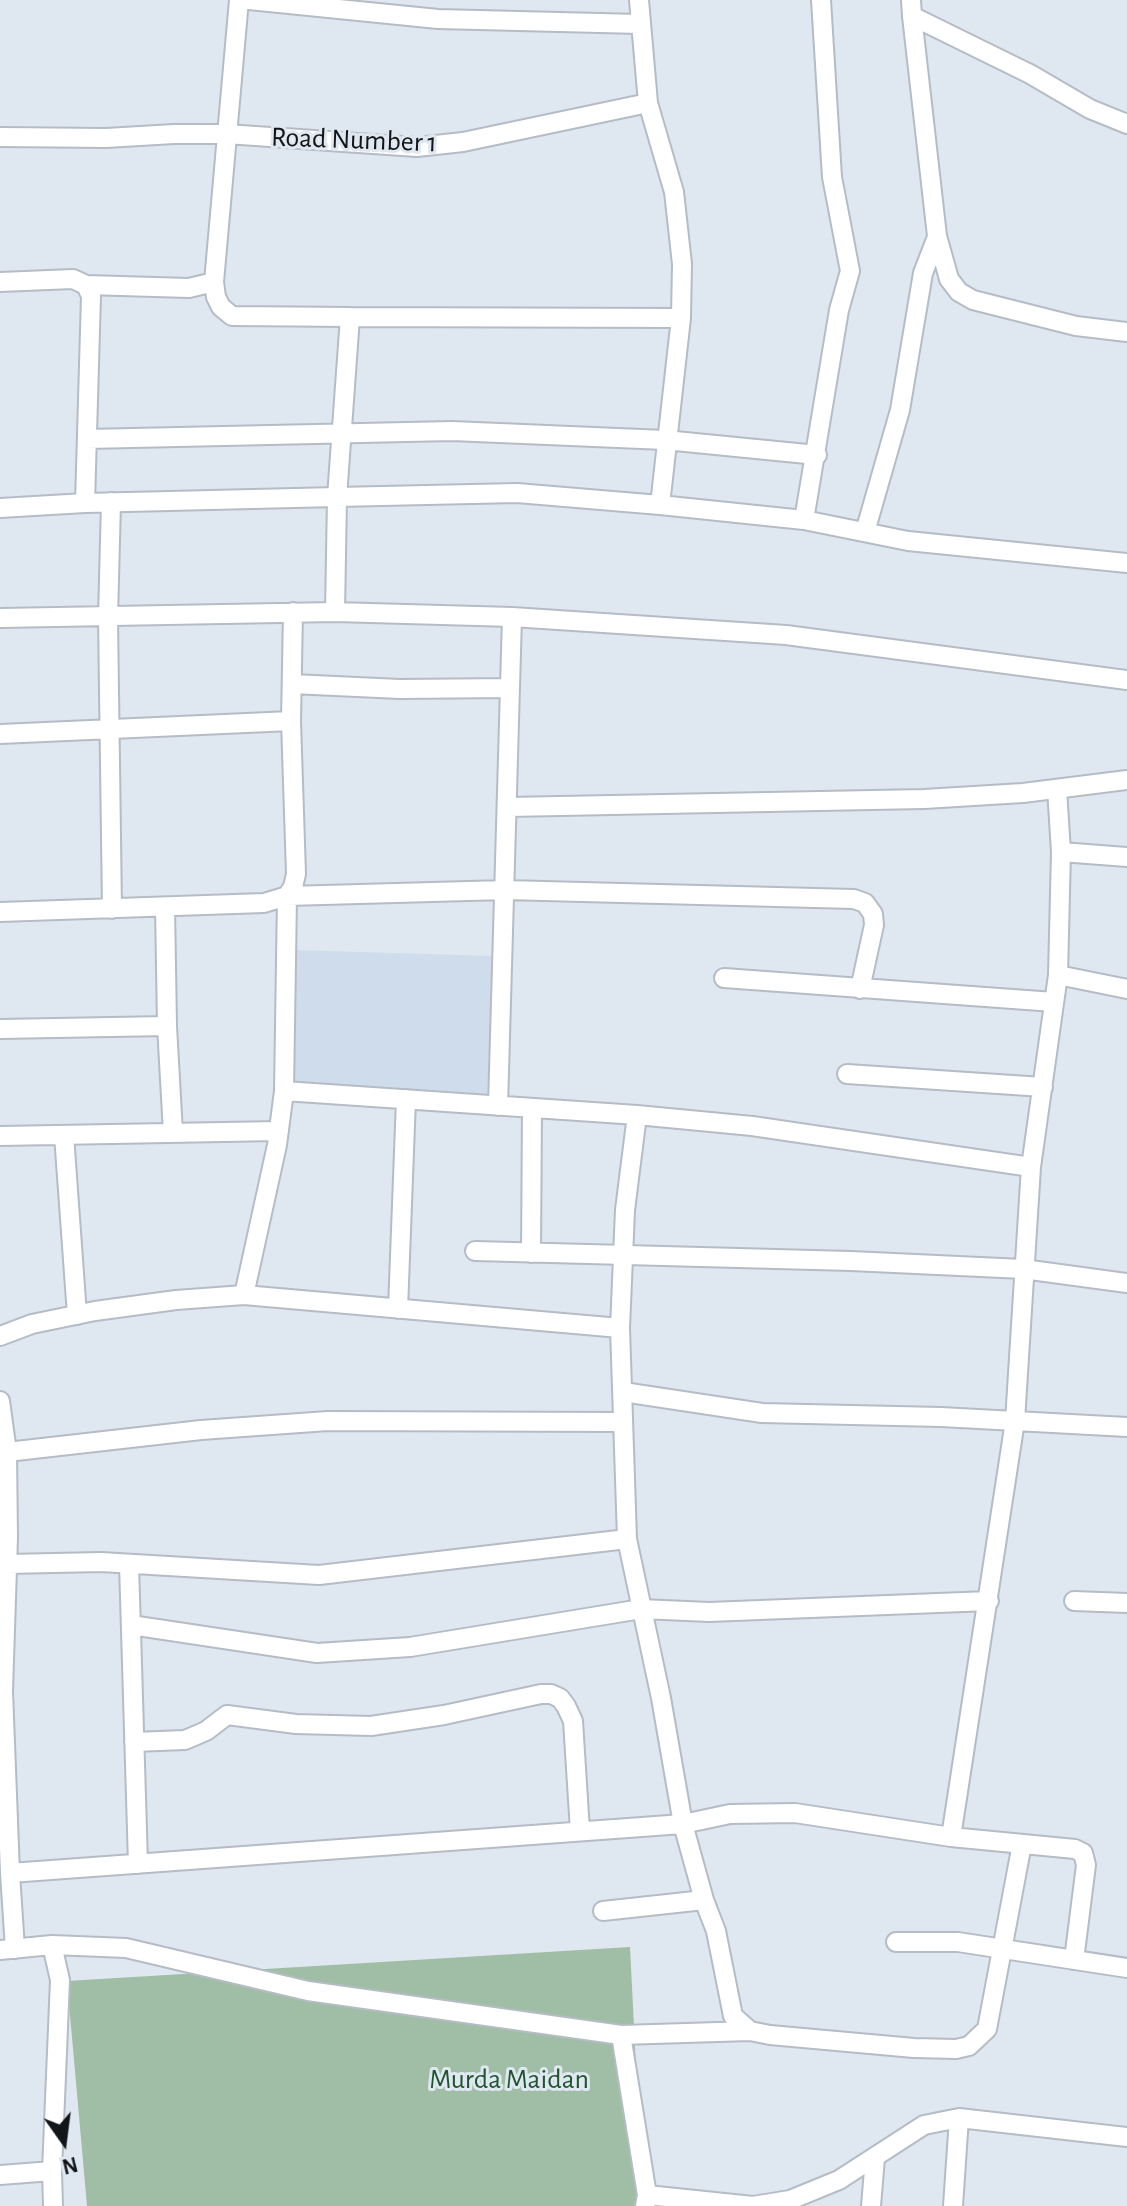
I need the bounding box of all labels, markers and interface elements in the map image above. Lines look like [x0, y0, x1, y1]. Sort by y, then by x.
street label: Road Number 1 [270, 120, 438, 160]
park label: Murda Maidan [429, 2063, 589, 2097]
north arrow [24, 2102, 104, 2182]
text: N [60, 2153, 80, 2178]

